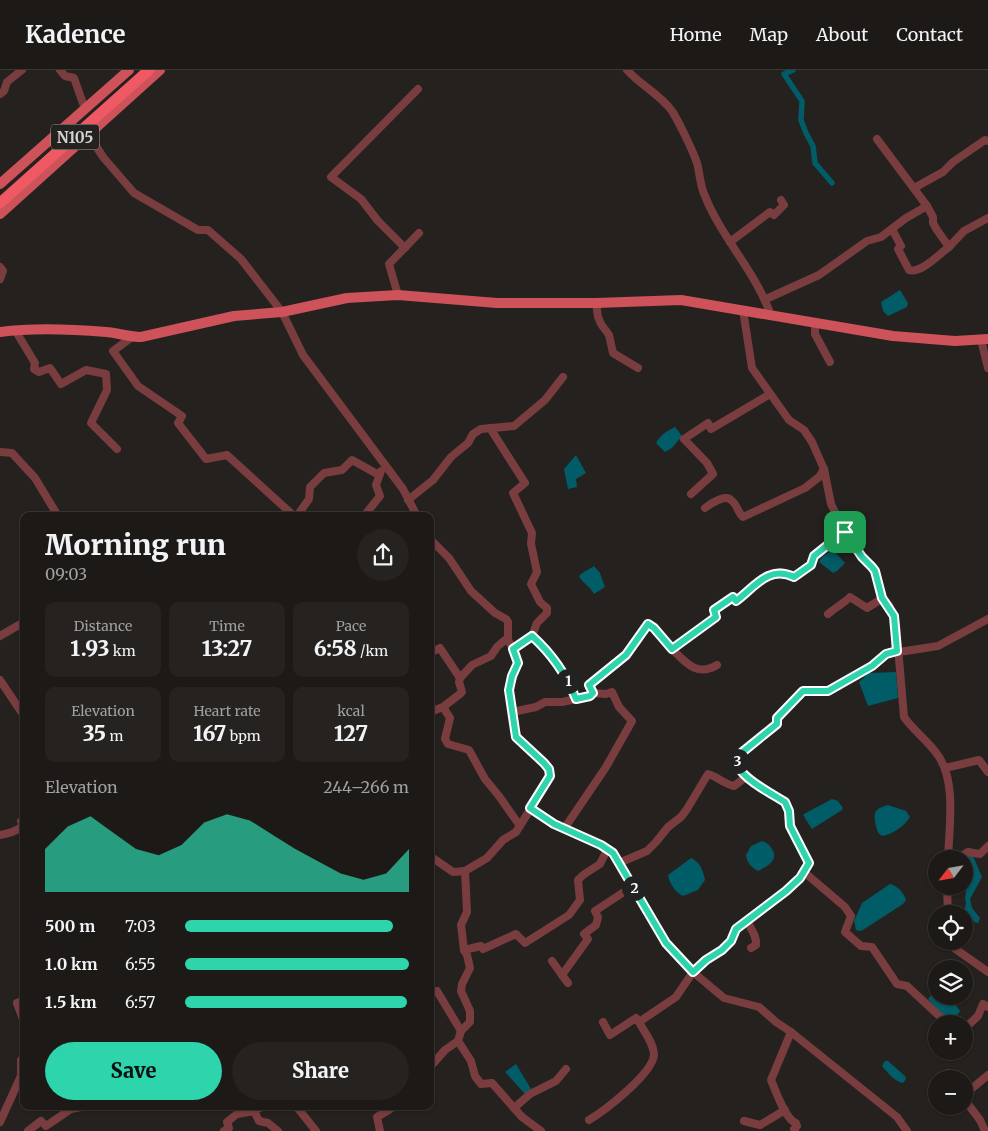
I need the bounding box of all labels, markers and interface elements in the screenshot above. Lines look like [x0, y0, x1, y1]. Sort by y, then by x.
text: Kadence [25, 19, 126, 50]
text: Home [670, 23, 722, 46]
text: Map [750, 23, 788, 46]
text: About [816, 23, 868, 46]
text: Contact [896, 23, 963, 46]
road number: N105 [51, 124, 99, 150]
pin [824, 511, 866, 553]
icon: arrive [831, 518, 859, 546]
text: Morning run [45, 527, 226, 563]
button: share [357, 529, 409, 581]
text: 09:03 [45, 564, 87, 584]
text: Distance [74, 617, 132, 635]
text: Time [209, 617, 245, 635]
text: Pace [336, 617, 366, 635]
text: 1.93 [70, 635, 110, 662]
text: 13:27 [202, 635, 252, 662]
text: 6:58 [314, 635, 357, 662]
text: km [110, 642, 136, 660]
text: /km [357, 642, 388, 660]
pin: 1 [556, 668, 580, 694]
text: 1 [565, 672, 572, 690]
text: Elevation [71, 702, 135, 720]
text: Heart rate [194, 702, 261, 720]
text: kcal [337, 702, 365, 720]
text: 35 [83, 720, 106, 747]
text: 167 [193, 720, 226, 747]
text: 127 [334, 720, 368, 747]
text: m [106, 727, 123, 745]
text: bpm [226, 727, 261, 745]
pin: 3 [724, 748, 750, 774]
text: 3 [733, 752, 742, 770]
text: Elevation [45, 777, 118, 797]
text: 244–266 m [323, 777, 409, 797]
north arrow [928, 850, 972, 895]
map controls [928, 850, 973, 1115]
pin: 2 [622, 876, 646, 900]
text: 2 [630, 879, 639, 897]
button: locate [928, 905, 973, 950]
text: 500 m [45, 916, 95, 936]
text: 7:03 [125, 916, 156, 936]
text: 1.0 km [45, 954, 98, 974]
text: 6:55 [125, 954, 156, 974]
button: layers [928, 960, 973, 1005]
text: 1.5 km [45, 992, 97, 1012]
text: 6:57 [125, 992, 155, 1012]
button: + [928, 1015, 973, 1060]
button: Save [45, 1042, 222, 1100]
button: Share [232, 1042, 409, 1100]
button: − [928, 1070, 973, 1115]

